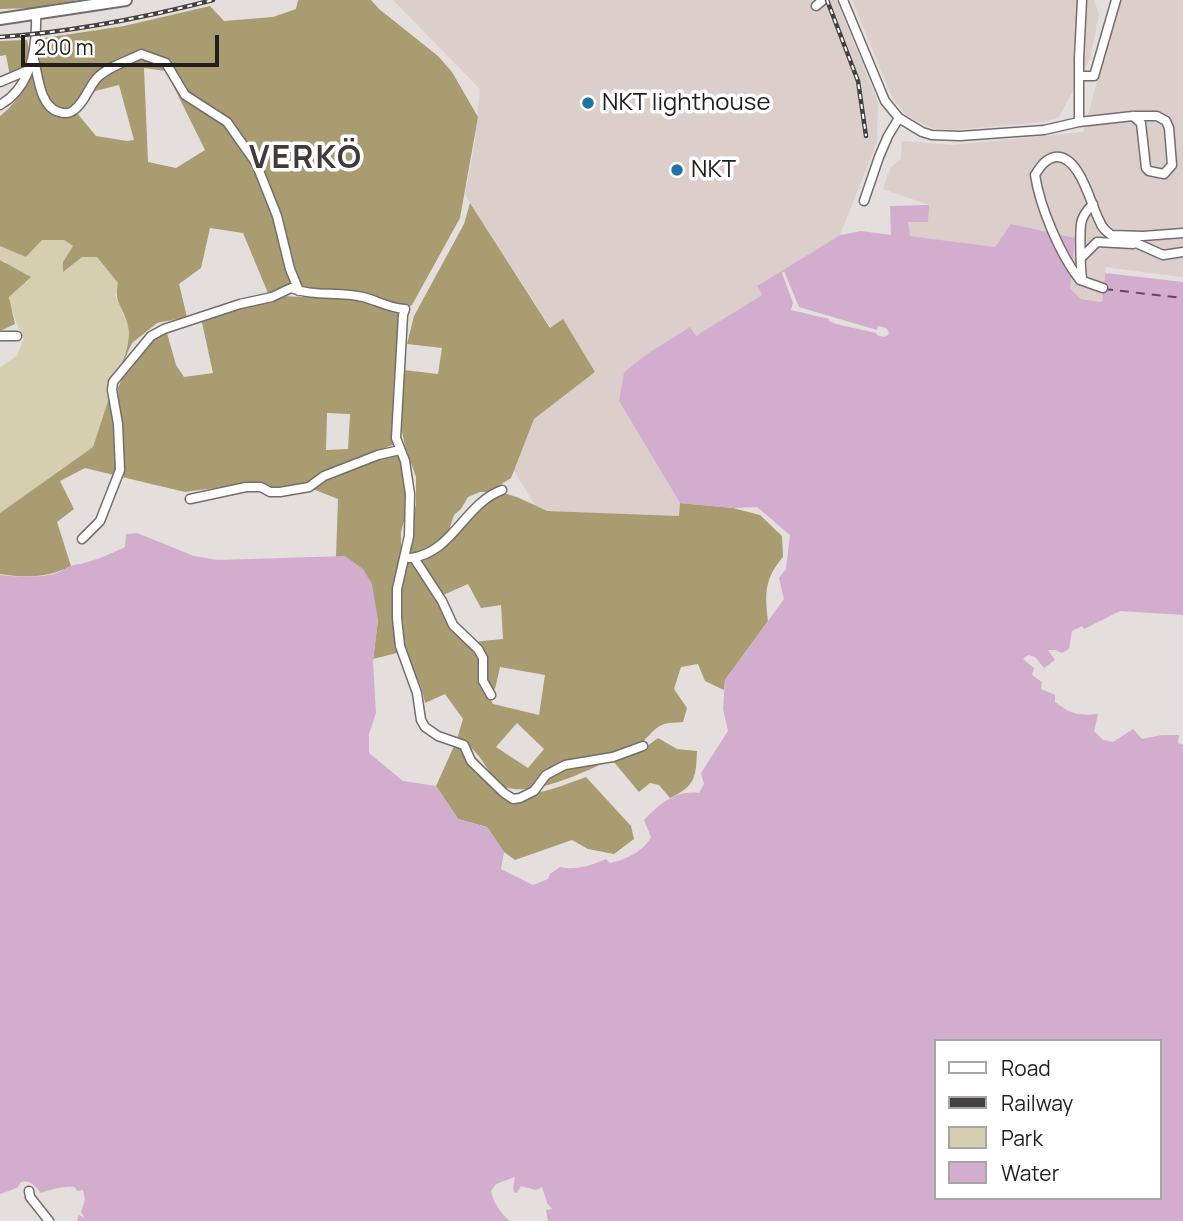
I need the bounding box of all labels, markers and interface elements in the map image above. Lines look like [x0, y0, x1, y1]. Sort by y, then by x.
scale bar [24, 21, 222, 65]
text: 200 m [34, 33, 94, 61]
place label: NKT lighthouse [602, 89, 770, 117]
marker: NKT lighthouse [580, 95, 596, 111]
district label: VERKÖ [250, 140, 362, 178]
place label: NKT [691, 156, 736, 184]
marker: NKT [669, 162, 685, 178]
legend [934, 1039, 1162, 1200]
text: Road [1001, 1054, 1051, 1082]
text: Railway [1001, 1089, 1073, 1117]
text: Park [1001, 1124, 1043, 1152]
text: Water [1001, 1159, 1059, 1187]

